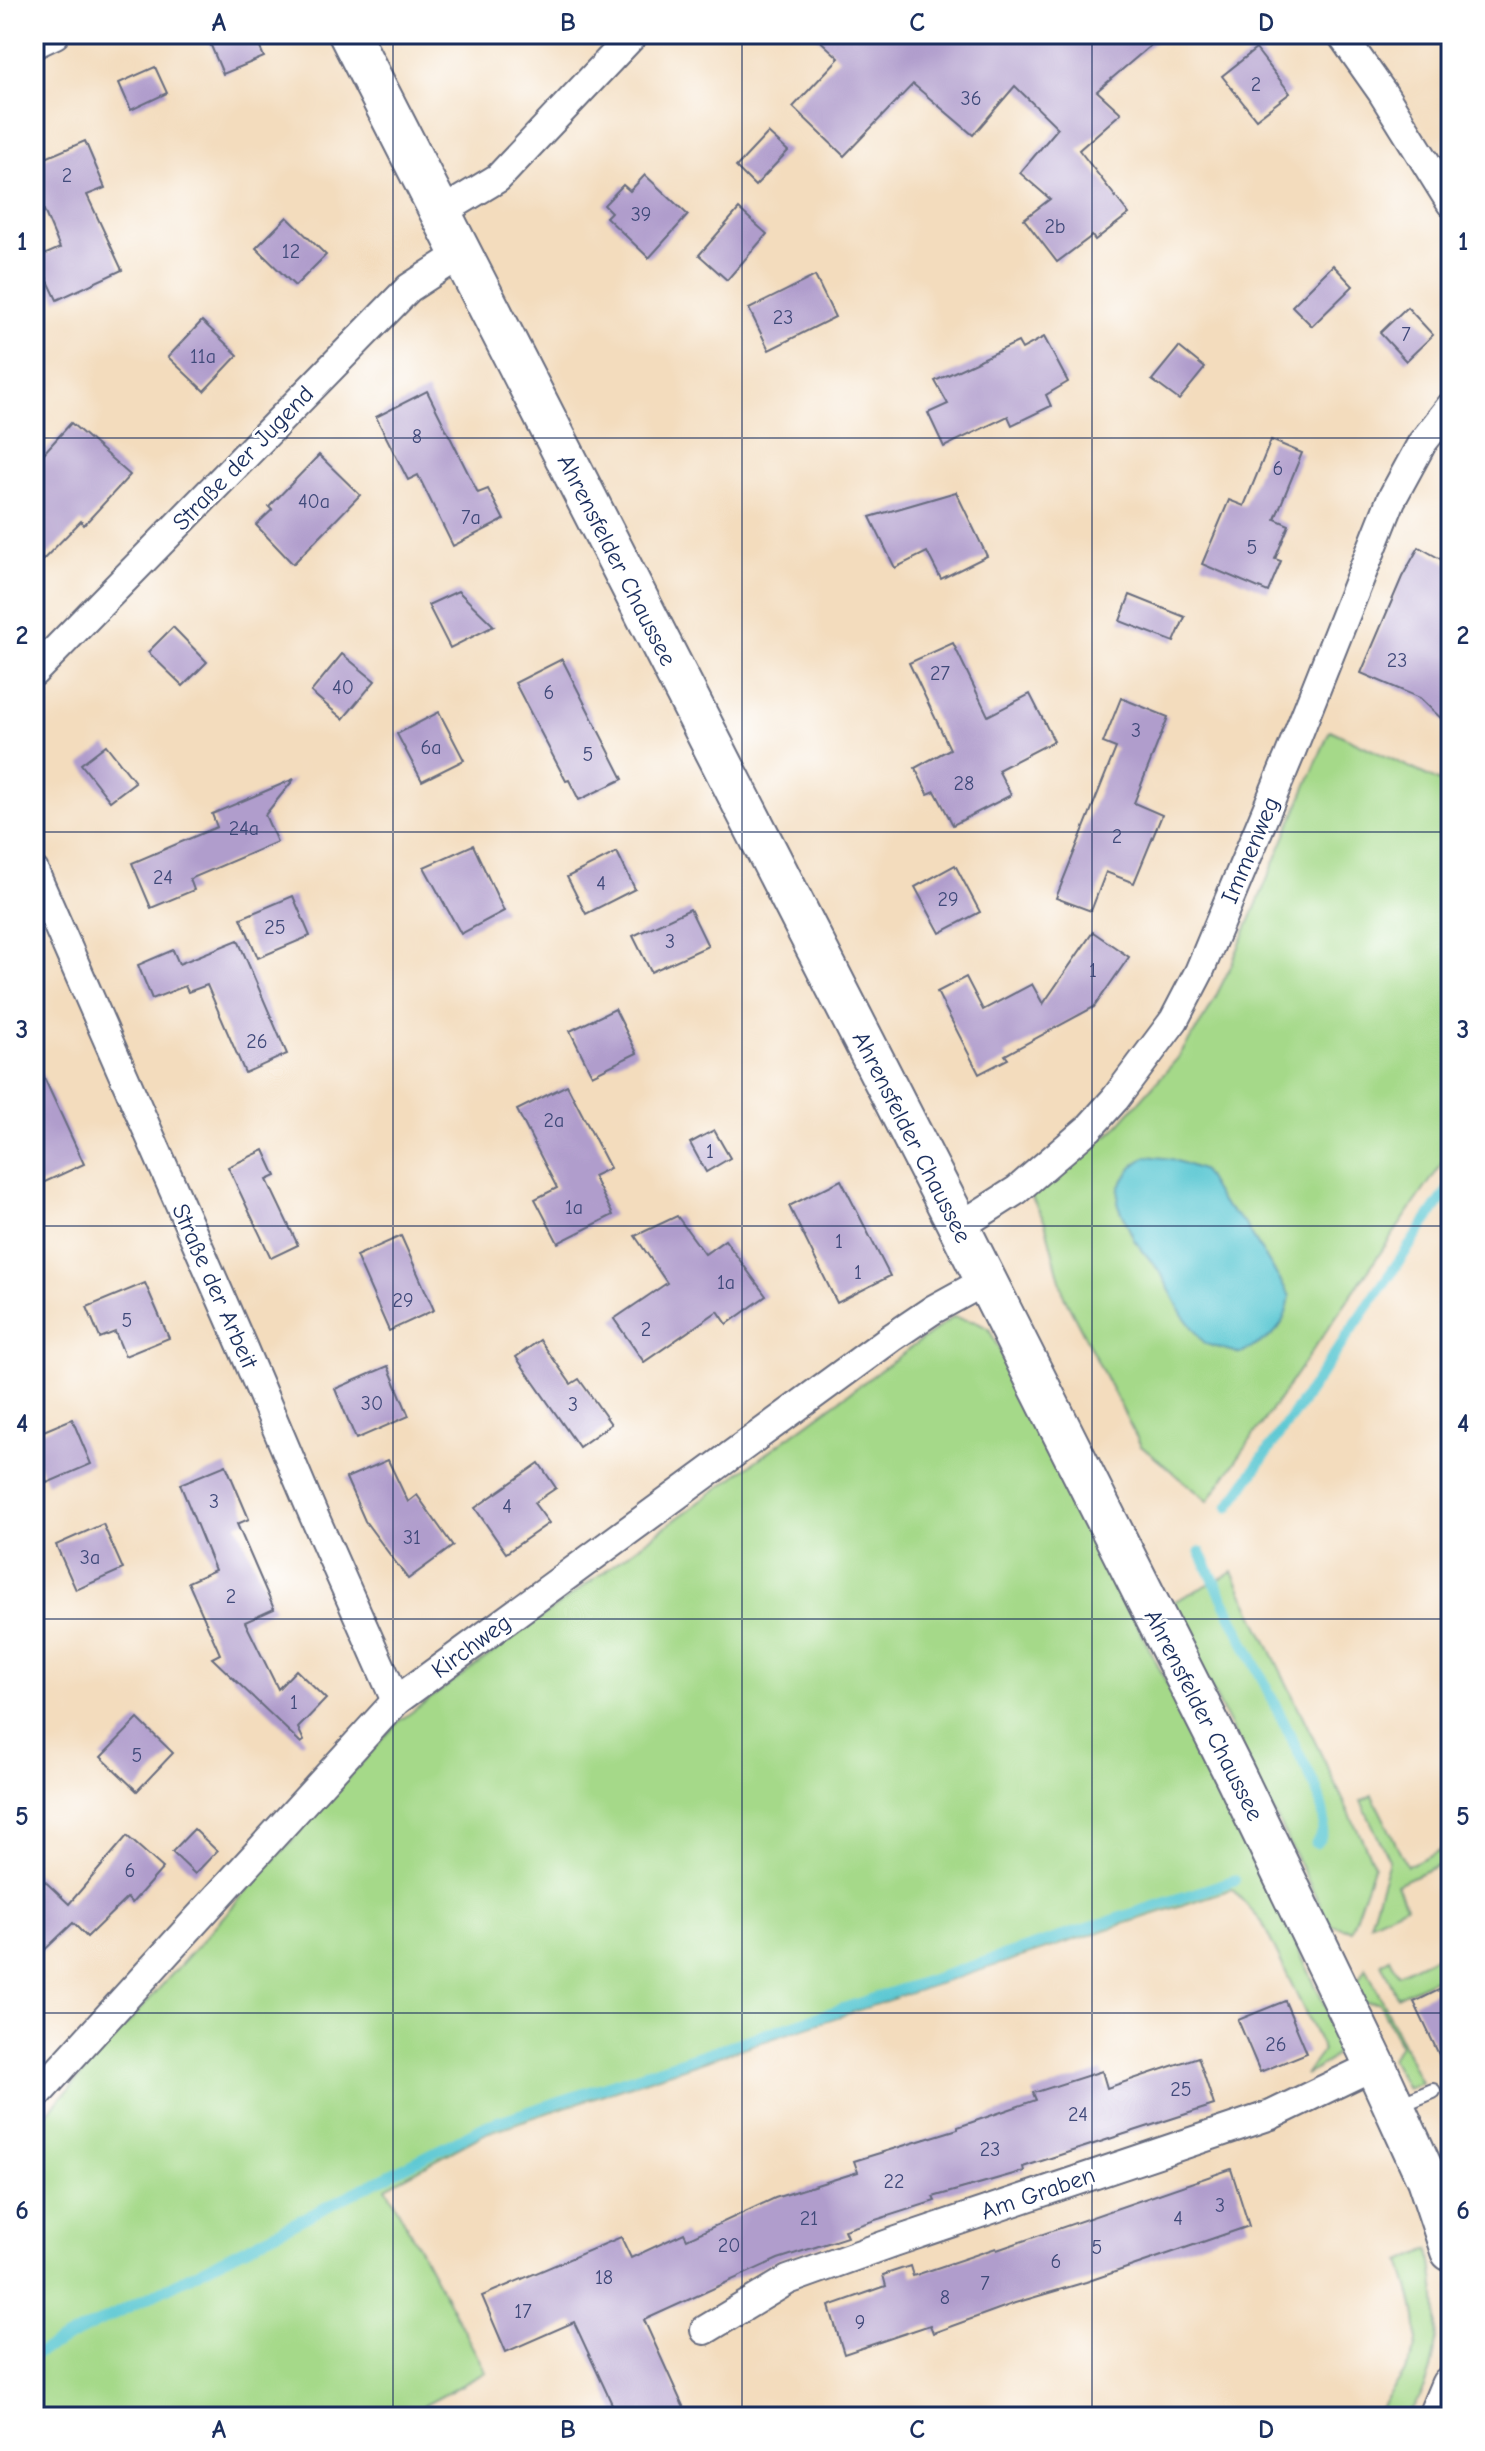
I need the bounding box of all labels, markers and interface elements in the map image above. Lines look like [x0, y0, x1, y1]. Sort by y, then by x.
text: A [212, 8, 227, 38]
text: B [560, 8, 576, 38]
text: C [909, 8, 925, 38]
text: D [1258, 8, 1274, 38]
house number: 2 [1251, 73, 1261, 96]
house number: 36 [961, 87, 981, 110]
house number: 2 [62, 164, 72, 187]
house number: 39 [631, 203, 651, 226]
house number: 2b [1044, 215, 1066, 238]
text: 1 [17, 227, 27, 257]
text: 1 [1458, 227, 1468, 257]
house number: 12 [282, 240, 300, 263]
house number: 23 [773, 306, 793, 329]
house number: 7 [1401, 323, 1411, 346]
house number: 11a [190, 345, 216, 368]
street label: Straße der Jugend [167, 380, 319, 536]
house number: 8 [412, 425, 422, 448]
street label: Ahrensfelder Chaussee [552, 450, 682, 670]
house number: 6 [1273, 457, 1283, 480]
house number: 40a [298, 490, 330, 513]
house number: 7a [461, 506, 481, 529]
house number: 5 [1247, 536, 1257, 559]
text: 2 [16, 621, 28, 651]
text: 2 [1457, 621, 1469, 651]
house number: 23 [1387, 649, 1407, 672]
house number: 27 [930, 662, 950, 685]
house number: 40 [332, 676, 354, 699]
house number: 6 [544, 681, 554, 704]
house number: 3 [1131, 719, 1141, 742]
house number: 6a [420, 736, 442, 759]
house number: 5 [583, 743, 593, 766]
house number: 28 [954, 772, 974, 795]
street label: Immenweg [1215, 792, 1285, 908]
house number: 24a [229, 817, 259, 840]
house number: 2 [1112, 825, 1122, 848]
house number: 24 [153, 866, 173, 889]
house number: 4 [596, 872, 606, 895]
house number: 29 [937, 888, 959, 911]
house number: 25 [264, 916, 286, 939]
house number: 3 [665, 930, 675, 953]
house number: 1 [1089, 959, 1097, 982]
text: 3 [16, 1015, 28, 1045]
text: 3 [1457, 1015, 1469, 1045]
street label: Ahrensfelder Chaussee [847, 1027, 977, 1247]
house number: 26 [246, 1030, 268, 1053]
house number: 2a [544, 1109, 564, 1132]
house number: 1 [706, 1140, 714, 1163]
house number: 1a [565, 1196, 583, 1219]
street label: Straße der Arbeit [166, 1199, 264, 1374]
house number: 1 [835, 1230, 843, 1253]
house number: 1 [854, 1261, 862, 1284]
house number: 1a [717, 1271, 735, 1294]
house number: 29 [392, 1289, 414, 1312]
house number: 5 [122, 1309, 132, 1332]
house number: 2 [641, 1318, 651, 1341]
house number: 30 [361, 1392, 383, 1415]
house number: 3 [568, 1393, 578, 1416]
text: 4 [16, 1409, 28, 1439]
text: 4 [1457, 1409, 1469, 1439]
house number: 3 [209, 1490, 219, 1513]
house number: 4 [502, 1495, 512, 1518]
house number: 31 [403, 1526, 421, 1549]
house number: 3a [80, 1546, 100, 1569]
house number: 2 [226, 1585, 236, 1608]
street label: Ahrensfelder Chaussee [1139, 1605, 1269, 1825]
street label: Kirchweg [426, 1608, 516, 1684]
house number: 1 [290, 1691, 298, 1714]
house number: 5 [132, 1744, 142, 1767]
text: 5 [15, 1802, 29, 1832]
text: 5 [1456, 1802, 1470, 1832]
house number: 6 [125, 1859, 135, 1882]
house number: 26 [1265, 2033, 1287, 2056]
house number: 25 [1170, 2078, 1192, 2101]
house number: 24 [1068, 2103, 1088, 2126]
house number: 23 [980, 2138, 1000, 2161]
street label: Am Graben [977, 2160, 1099, 2226]
house number: 22 [884, 2170, 904, 2193]
house number: 3 [1215, 2194, 1225, 2217]
text: 6 [15, 2196, 29, 2226]
text: 6 [1456, 2196, 1470, 2226]
house number: 21 [800, 2207, 818, 2230]
house number: 4 [1173, 2207, 1183, 2230]
house number: 20 [718, 2234, 740, 2257]
house number: 5 [1092, 2236, 1102, 2259]
house number: 6 [1051, 2250, 1061, 2273]
house number: 18 [595, 2266, 613, 2289]
house number: 7 [980, 2272, 990, 2295]
house number: 8 [940, 2286, 950, 2309]
house number: 17 [514, 2300, 532, 2323]
house number: 9 [855, 2311, 865, 2334]
text: A [212, 2415, 227, 2445]
text: B [560, 2415, 576, 2445]
text: C [909, 2415, 925, 2445]
text: D [1258, 2415, 1274, 2445]

